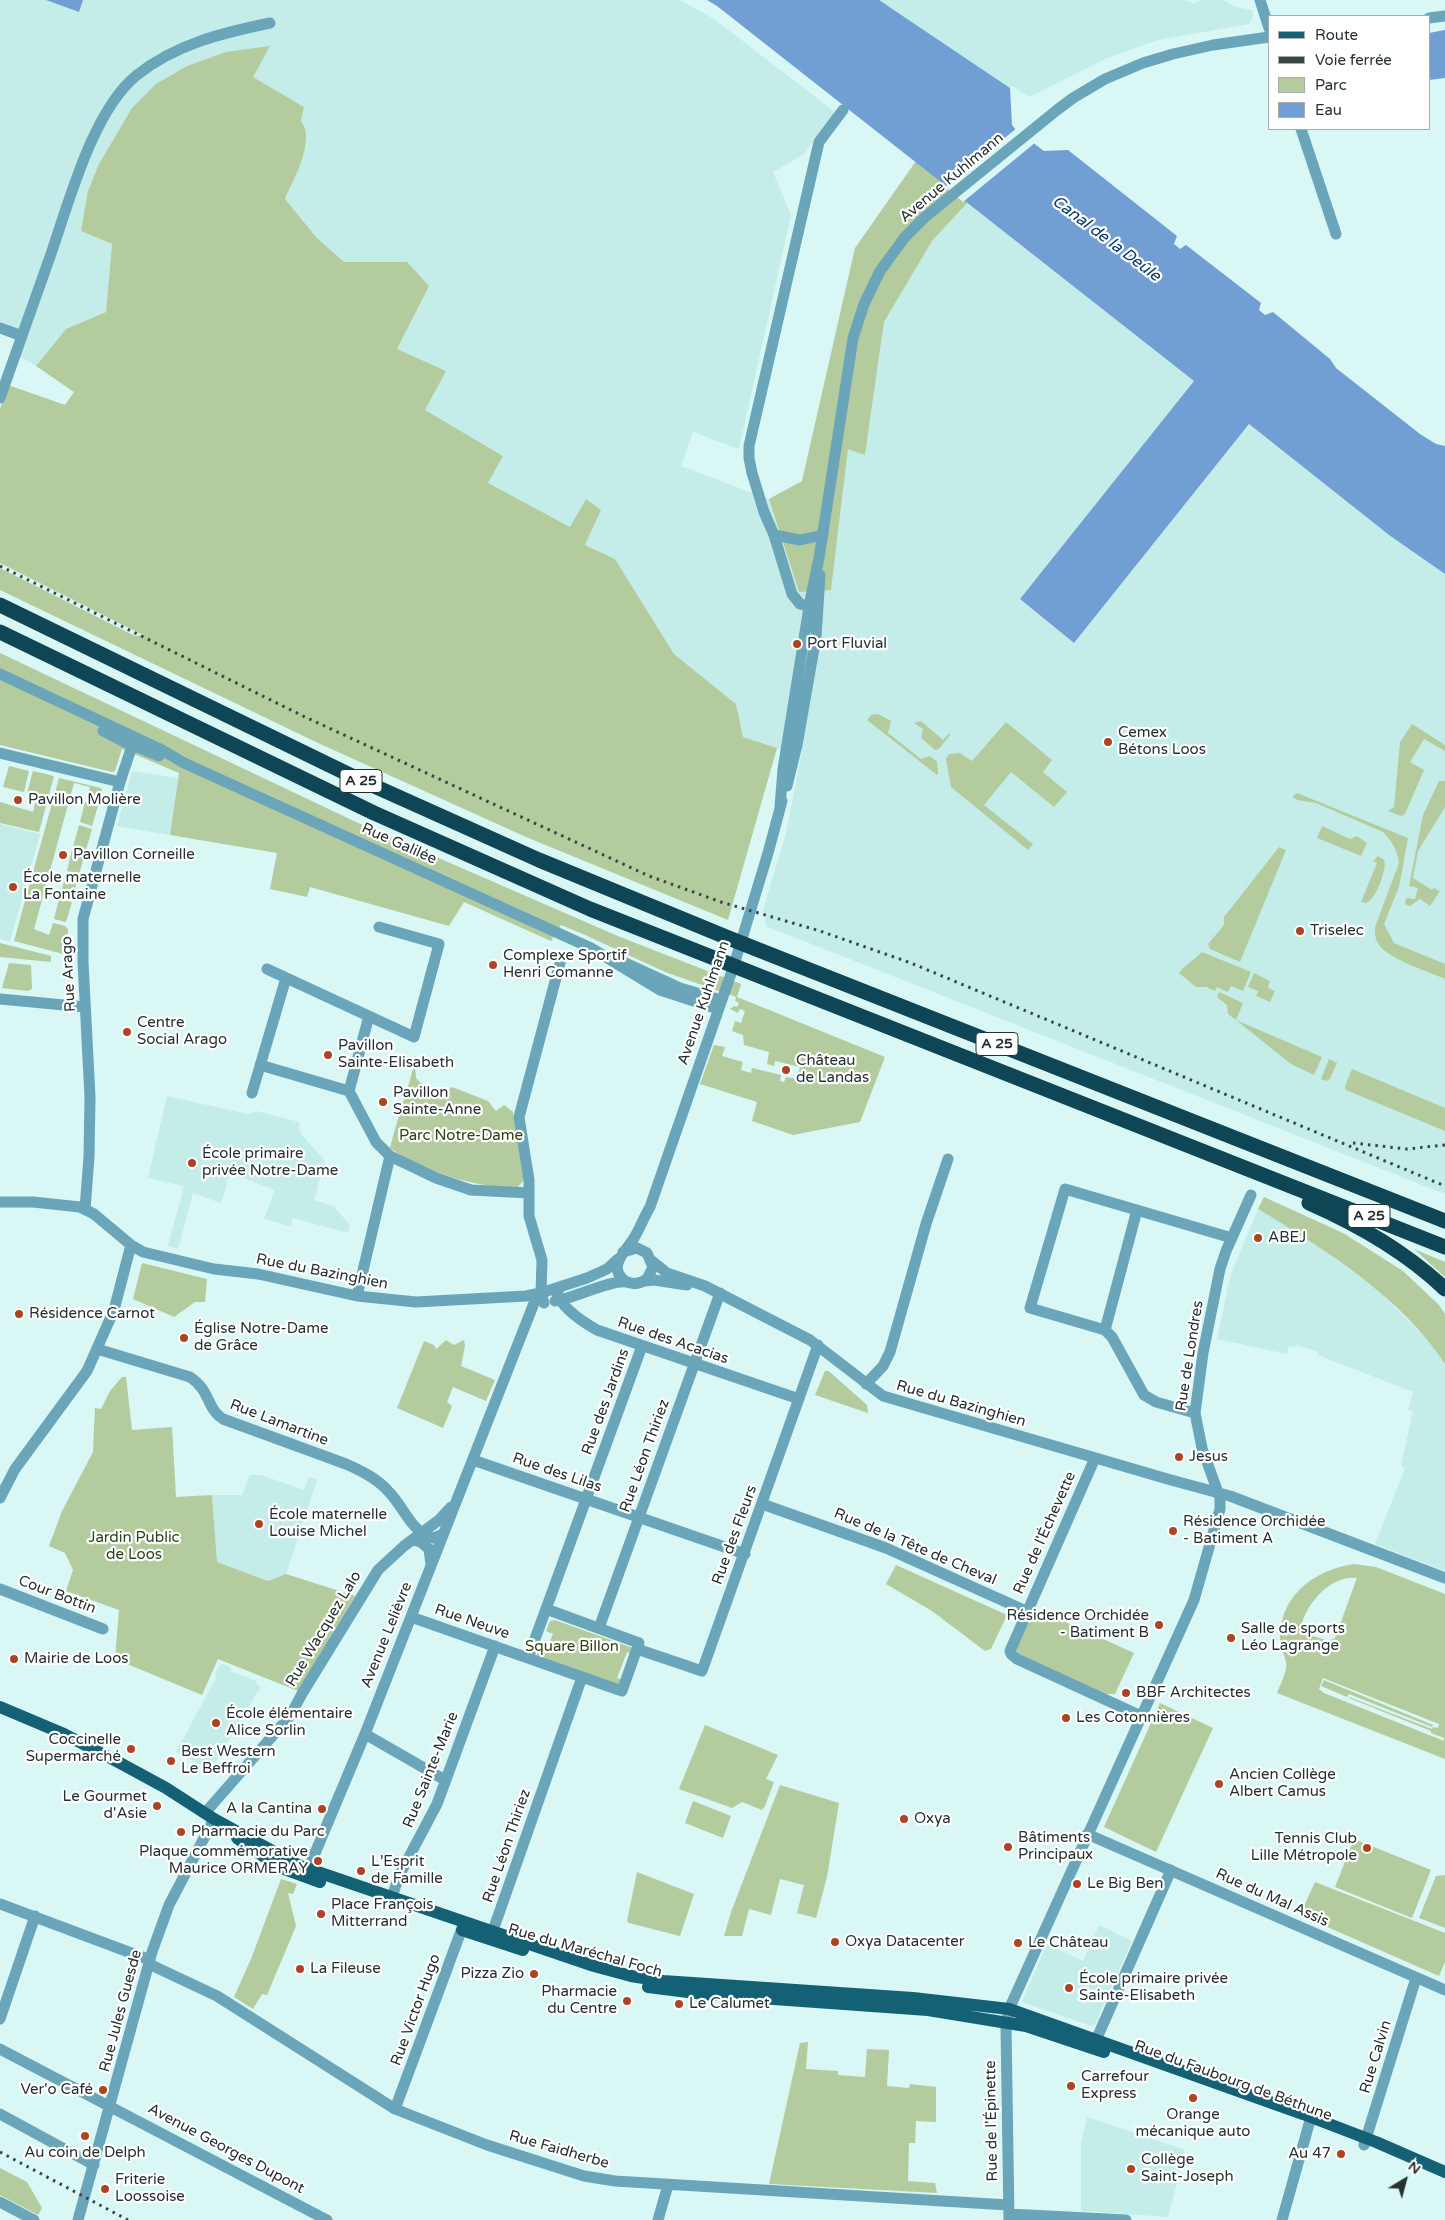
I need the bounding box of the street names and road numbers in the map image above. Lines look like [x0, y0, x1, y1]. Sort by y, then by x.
street label: Avenue Kuhlmann [896, 129, 1008, 227]
road number: A 25 [340, 769, 382, 792]
street label: Rue Galilée [359, 819, 439, 869]
street label: Rue Arago [58, 936, 80, 1012]
street label: Avenue Kuhlmann [674, 939, 734, 1067]
road number: A 25 [976, 1032, 1018, 1056]
road number: A 25 [1348, 1204, 1390, 1228]
street label: Rue du Bazinghien [255, 1250, 389, 1294]
street label: Rue de Londres [1172, 1299, 1208, 1413]
street label: Rue des Acacias [615, 1314, 731, 1368]
street label: Rue des Jardins [578, 1346, 634, 1458]
street label: Rue du Bazinghien [894, 1377, 1028, 1431]
street label: Rue Lamartine [227, 1396, 331, 1450]
street label: Rue Léon Thiriez [616, 1397, 674, 1515]
street label: Rue des Lilas [510, 1449, 604, 1497]
street label: Rue de l'Échevette [1010, 1469, 1080, 1597]
street label: Rue des Fleurs [709, 1483, 761, 1587]
street label: Rue de la Tête de Cheval [831, 1505, 999, 1589]
street label: Rue Wacquez Lalo [282, 1568, 366, 1690]
street label: Cour Bottin [16, 1572, 98, 1618]
street label: Avenue Lelièvre [358, 1579, 416, 1691]
street label: Rue Neuve [432, 1601, 512, 1643]
street label: Rue Sainte-Marie [399, 1709, 463, 1831]
street label: Rue Léon Thiriez [479, 1787, 535, 1905]
street label: Rue du Mal Assis [1213, 1865, 1331, 1931]
street label: Rue du Maréchal Foch [506, 1920, 664, 1982]
street label: Rue Jules Guesde [96, 1948, 146, 2074]
street label: Rue Victor Hugo [387, 1952, 445, 2068]
street label: Rue Calvin [1356, 2018, 1396, 2096]
street label: Rue du Faubourg de Béthune [1132, 2037, 1334, 2125]
street label: Rue de l'Épinette [982, 2060, 1002, 2182]
street label: Avenue Georges Dupont [145, 2100, 307, 2198]
street label: Rue Faidherbe [507, 2127, 611, 2173]

